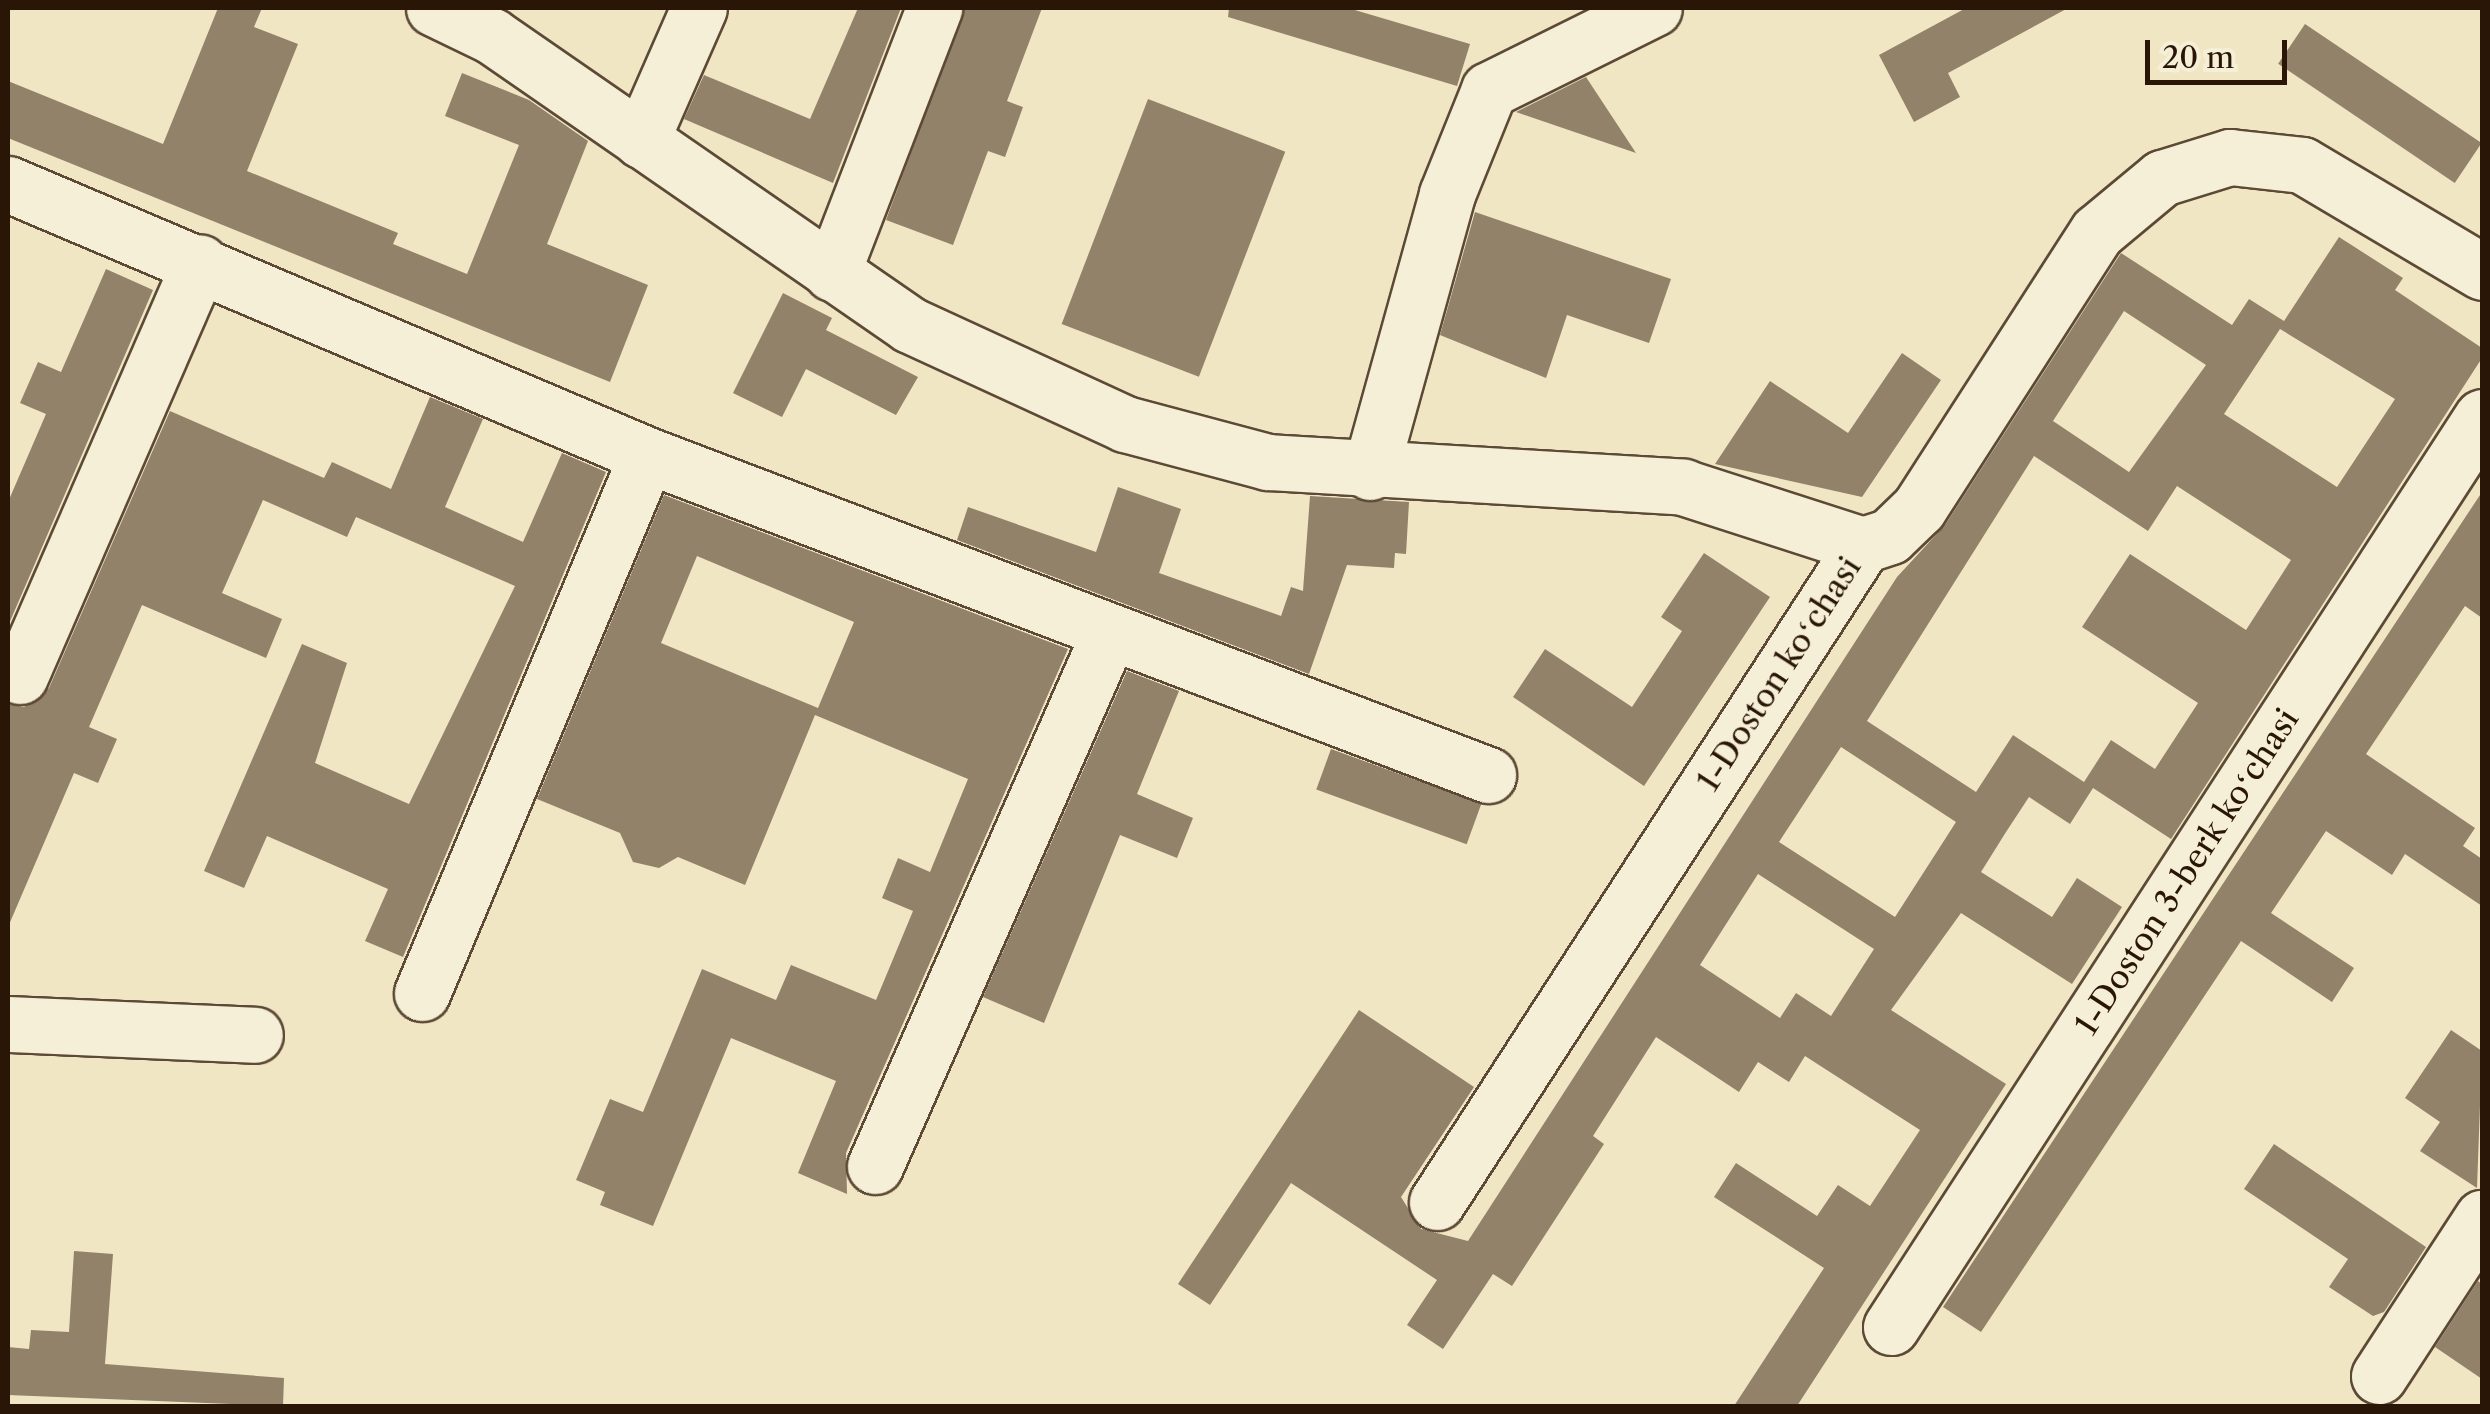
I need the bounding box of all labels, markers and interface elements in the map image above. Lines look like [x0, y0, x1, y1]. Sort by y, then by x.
scale bar [2150, 20, 2292, 82]
text: 20 m [2162, 39, 2234, 76]
street label: 1-Doston koʻchasi [1689, 550, 1869, 798]
street label: 1-Doston 3-berk koʻchasi [2067, 702, 2307, 1042]

